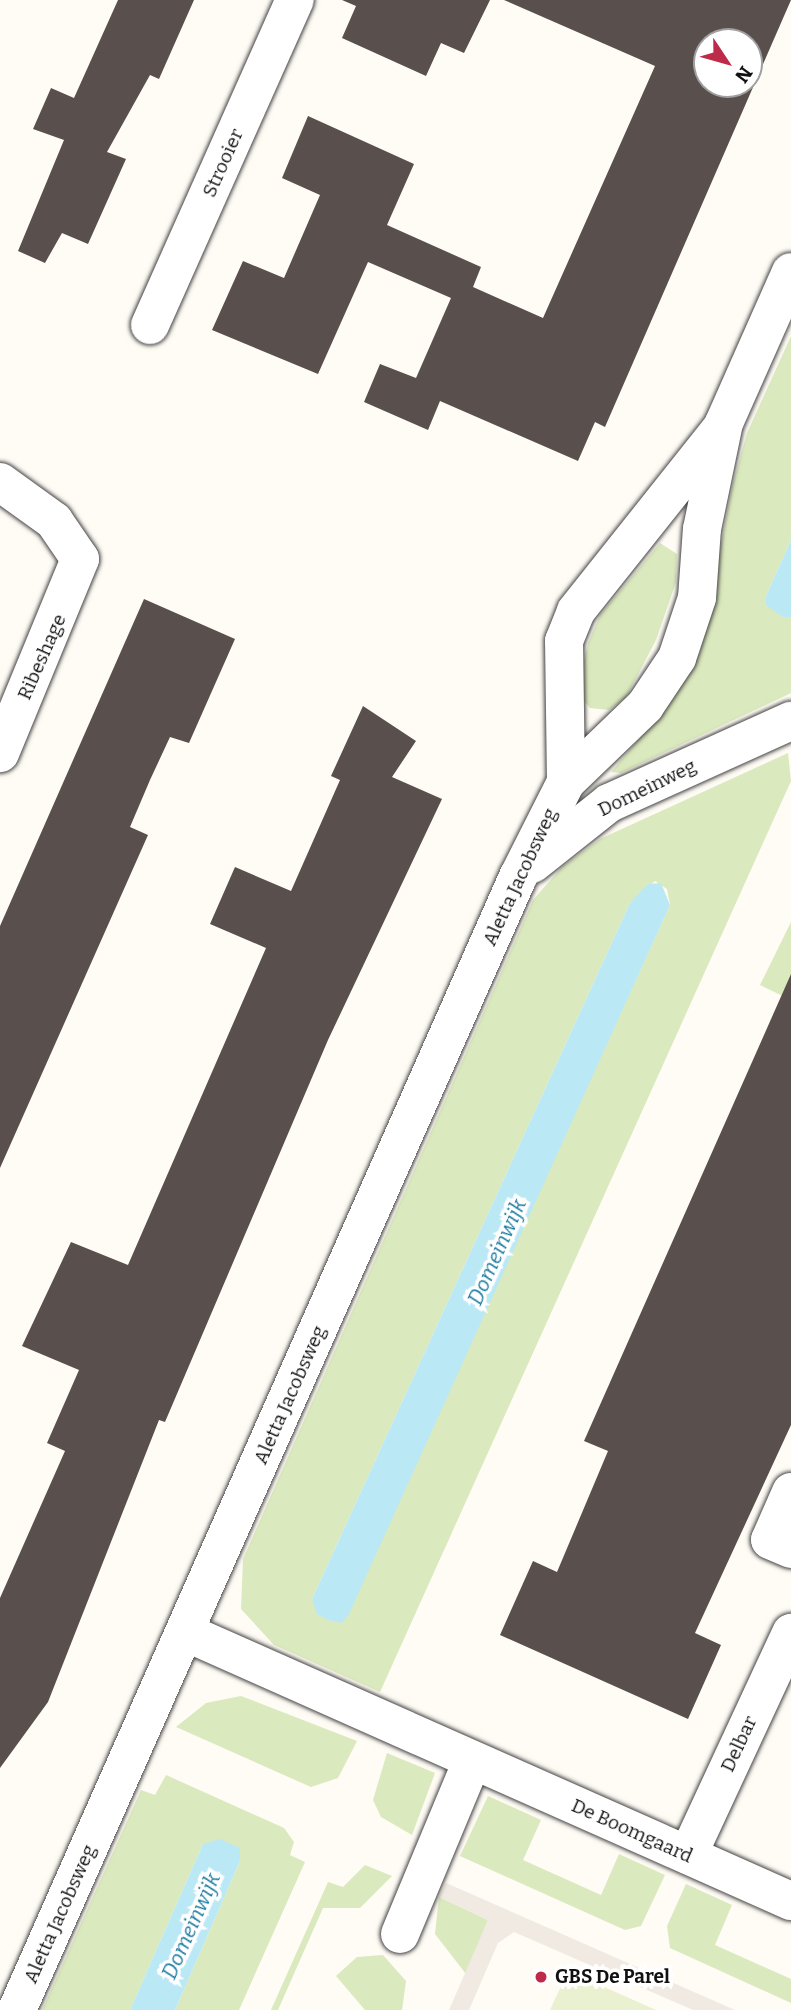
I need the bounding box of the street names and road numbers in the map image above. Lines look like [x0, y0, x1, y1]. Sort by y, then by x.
street label: Strooier [198, 125, 248, 201]
street label: Ribeshage [13, 611, 71, 703]
street label: Domeinweg [594, 755, 700, 821]
street label: Aletta Jacobsweg [478, 805, 562, 949]
street label: Aletta Jacobsweg [249, 1322, 331, 1468]
street label: Delbar [716, 1712, 762, 1776]
street label: De Boomgaard [568, 1794, 696, 1868]
street label: Aletta Jacobsweg [19, 1841, 101, 1987]

